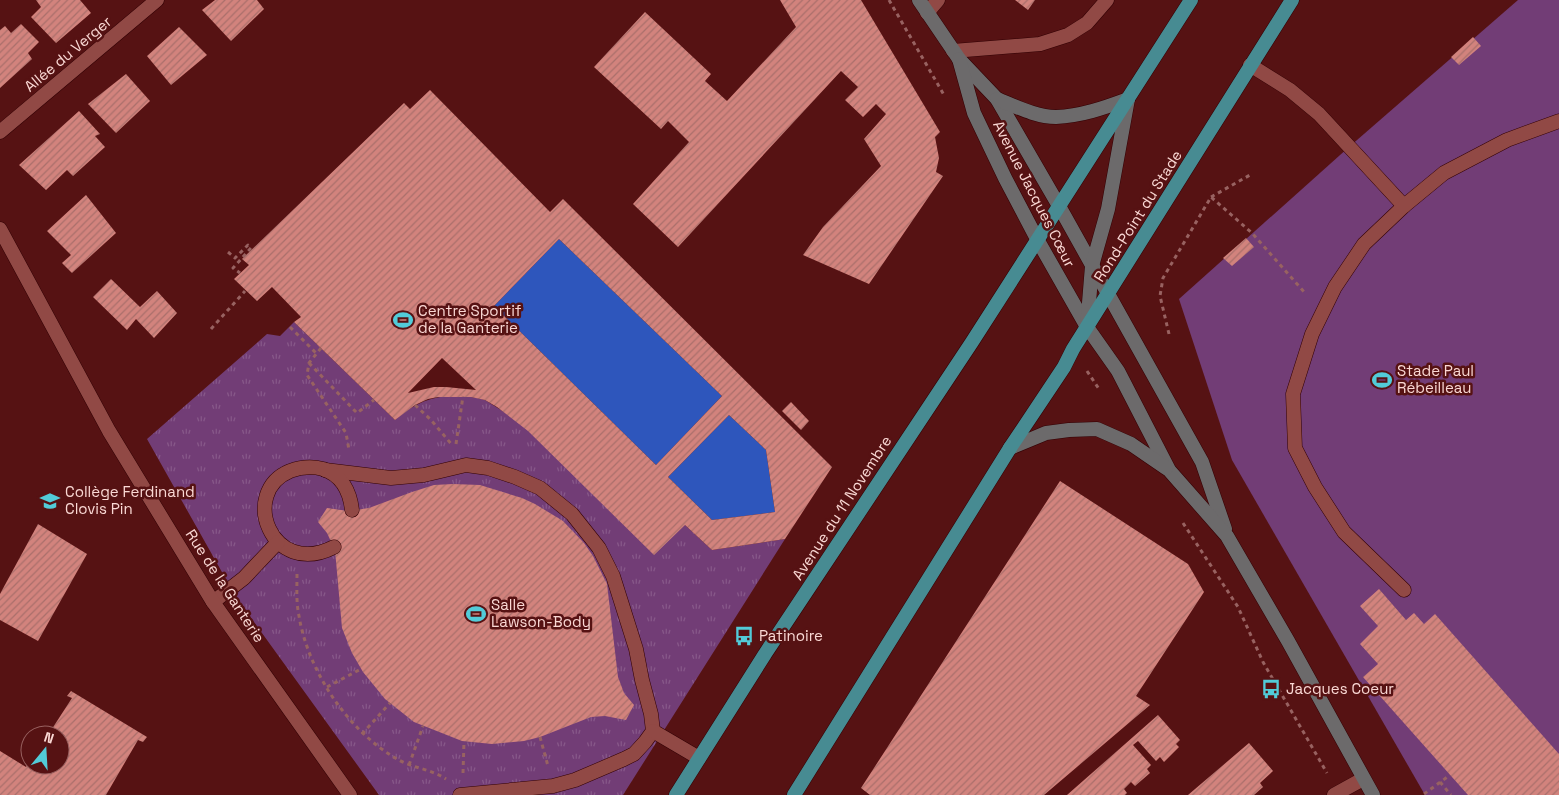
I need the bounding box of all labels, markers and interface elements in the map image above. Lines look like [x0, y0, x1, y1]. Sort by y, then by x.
street label: Allée du Verger [20, 11, 115, 96]
street label: Avenue Jacques Cœur [989, 117, 1080, 271]
street label: Rond-Point du Stade [1089, 146, 1186, 285]
place label: Centre Sportif de la Ganterie [418, 301, 522, 337]
sports icon: Centre Sportif de la Ganterie [392, 309, 414, 331]
place label: Stade Paul Rébeilleau [1397, 361, 1474, 397]
sports icon: Stade Paul Rébeilleau [1371, 369, 1393, 391]
street label: Avenue du 11 Novembre [788, 432, 895, 583]
place label: Collège Ferdinand Clovis Pin [65, 482, 195, 518]
school or university icon: Collège Ferdinand Clovis Pin [39, 490, 61, 512]
street label: Rue de la Ganterie [182, 526, 269, 646]
place label: Salle Lawson-Body [491, 595, 591, 631]
sports icon: Salle Lawson-Body [465, 603, 487, 625]
bus stop icon: Patinoire [733, 625, 755, 647]
place label: Patinoire [759, 626, 823, 645]
bus stop icon: Jacques Coeur [1260, 678, 1282, 700]
place label: Jacques Coeur [1286, 679, 1394, 698]
north arrow [20, 725, 70, 775]
text: N [42, 728, 56, 748]

